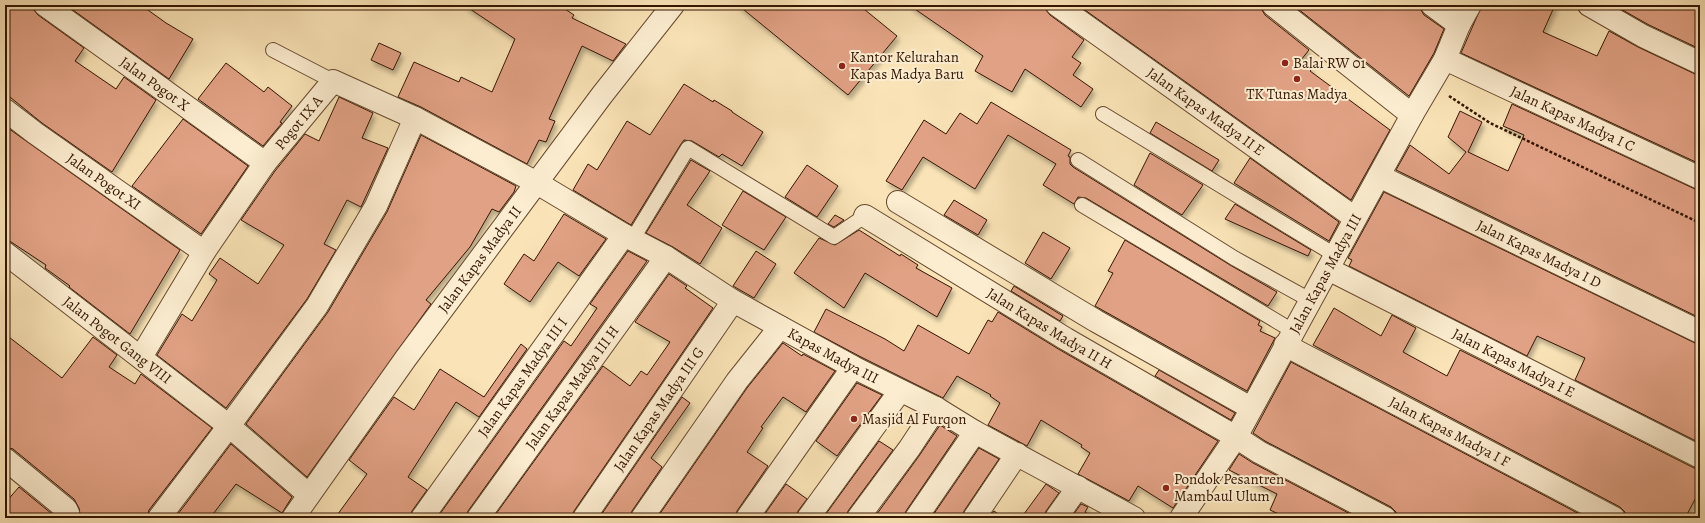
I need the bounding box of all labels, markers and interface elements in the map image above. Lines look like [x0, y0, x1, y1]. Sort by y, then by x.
place label: Kantor Kelurahan Kapas Madya Baru [850, 47, 965, 84]
street label: Jalan Pogot X [116, 52, 194, 116]
place label: Balai RW 01 [1293, 53, 1366, 73]
marker: Balai RW 01 [1280, 58, 1290, 68]
marker: Kantor Kelurahan Kapas Madya Baru [837, 61, 847, 71]
street label: Jalan Kapas Madya II E [1143, 62, 1269, 160]
marker: TK Tunas Madya [1292, 74, 1302, 84]
street label: Jalan Kapas Madya I C [1507, 81, 1638, 156]
place label: TK Tunas Madya [1246, 84, 1348, 104]
street label: Pogot IX A [270, 91, 327, 154]
street label: Jalan Pogot XI [63, 148, 145, 215]
street label: Jalan Kapas Madya II [433, 202, 526, 317]
street label: Jalan Kapas Madya III [1284, 210, 1366, 337]
street label: Jalan Kapas Madya I D [1473, 215, 1605, 293]
street label: Jalan Kapas Madya II H [983, 283, 1116, 374]
street label: Jalan Pogot Gang VIII [59, 291, 176, 388]
street label: Jalan Kapas Madya III I [473, 313, 572, 441]
street label: Jalan Kapas Madya III H [521, 321, 624, 453]
street label: Kapas Madya III [784, 323, 882, 388]
street label: Jalan Kapas Madya I E [1449, 323, 1578, 402]
street label: Jalan Kapas Madya III G [609, 343, 709, 475]
street label: Jalan Kapas Madya I F [1386, 392, 1514, 472]
place label: Masjid Al Furqon [862, 409, 967, 429]
marker: Masjid Al Furqon [849, 414, 859, 424]
place label: Pondok Pesantren Mambaul Ulum [1174, 469, 1284, 506]
marker: Pondok Pesantren Mambaul Ulum [1161, 483, 1171, 493]

